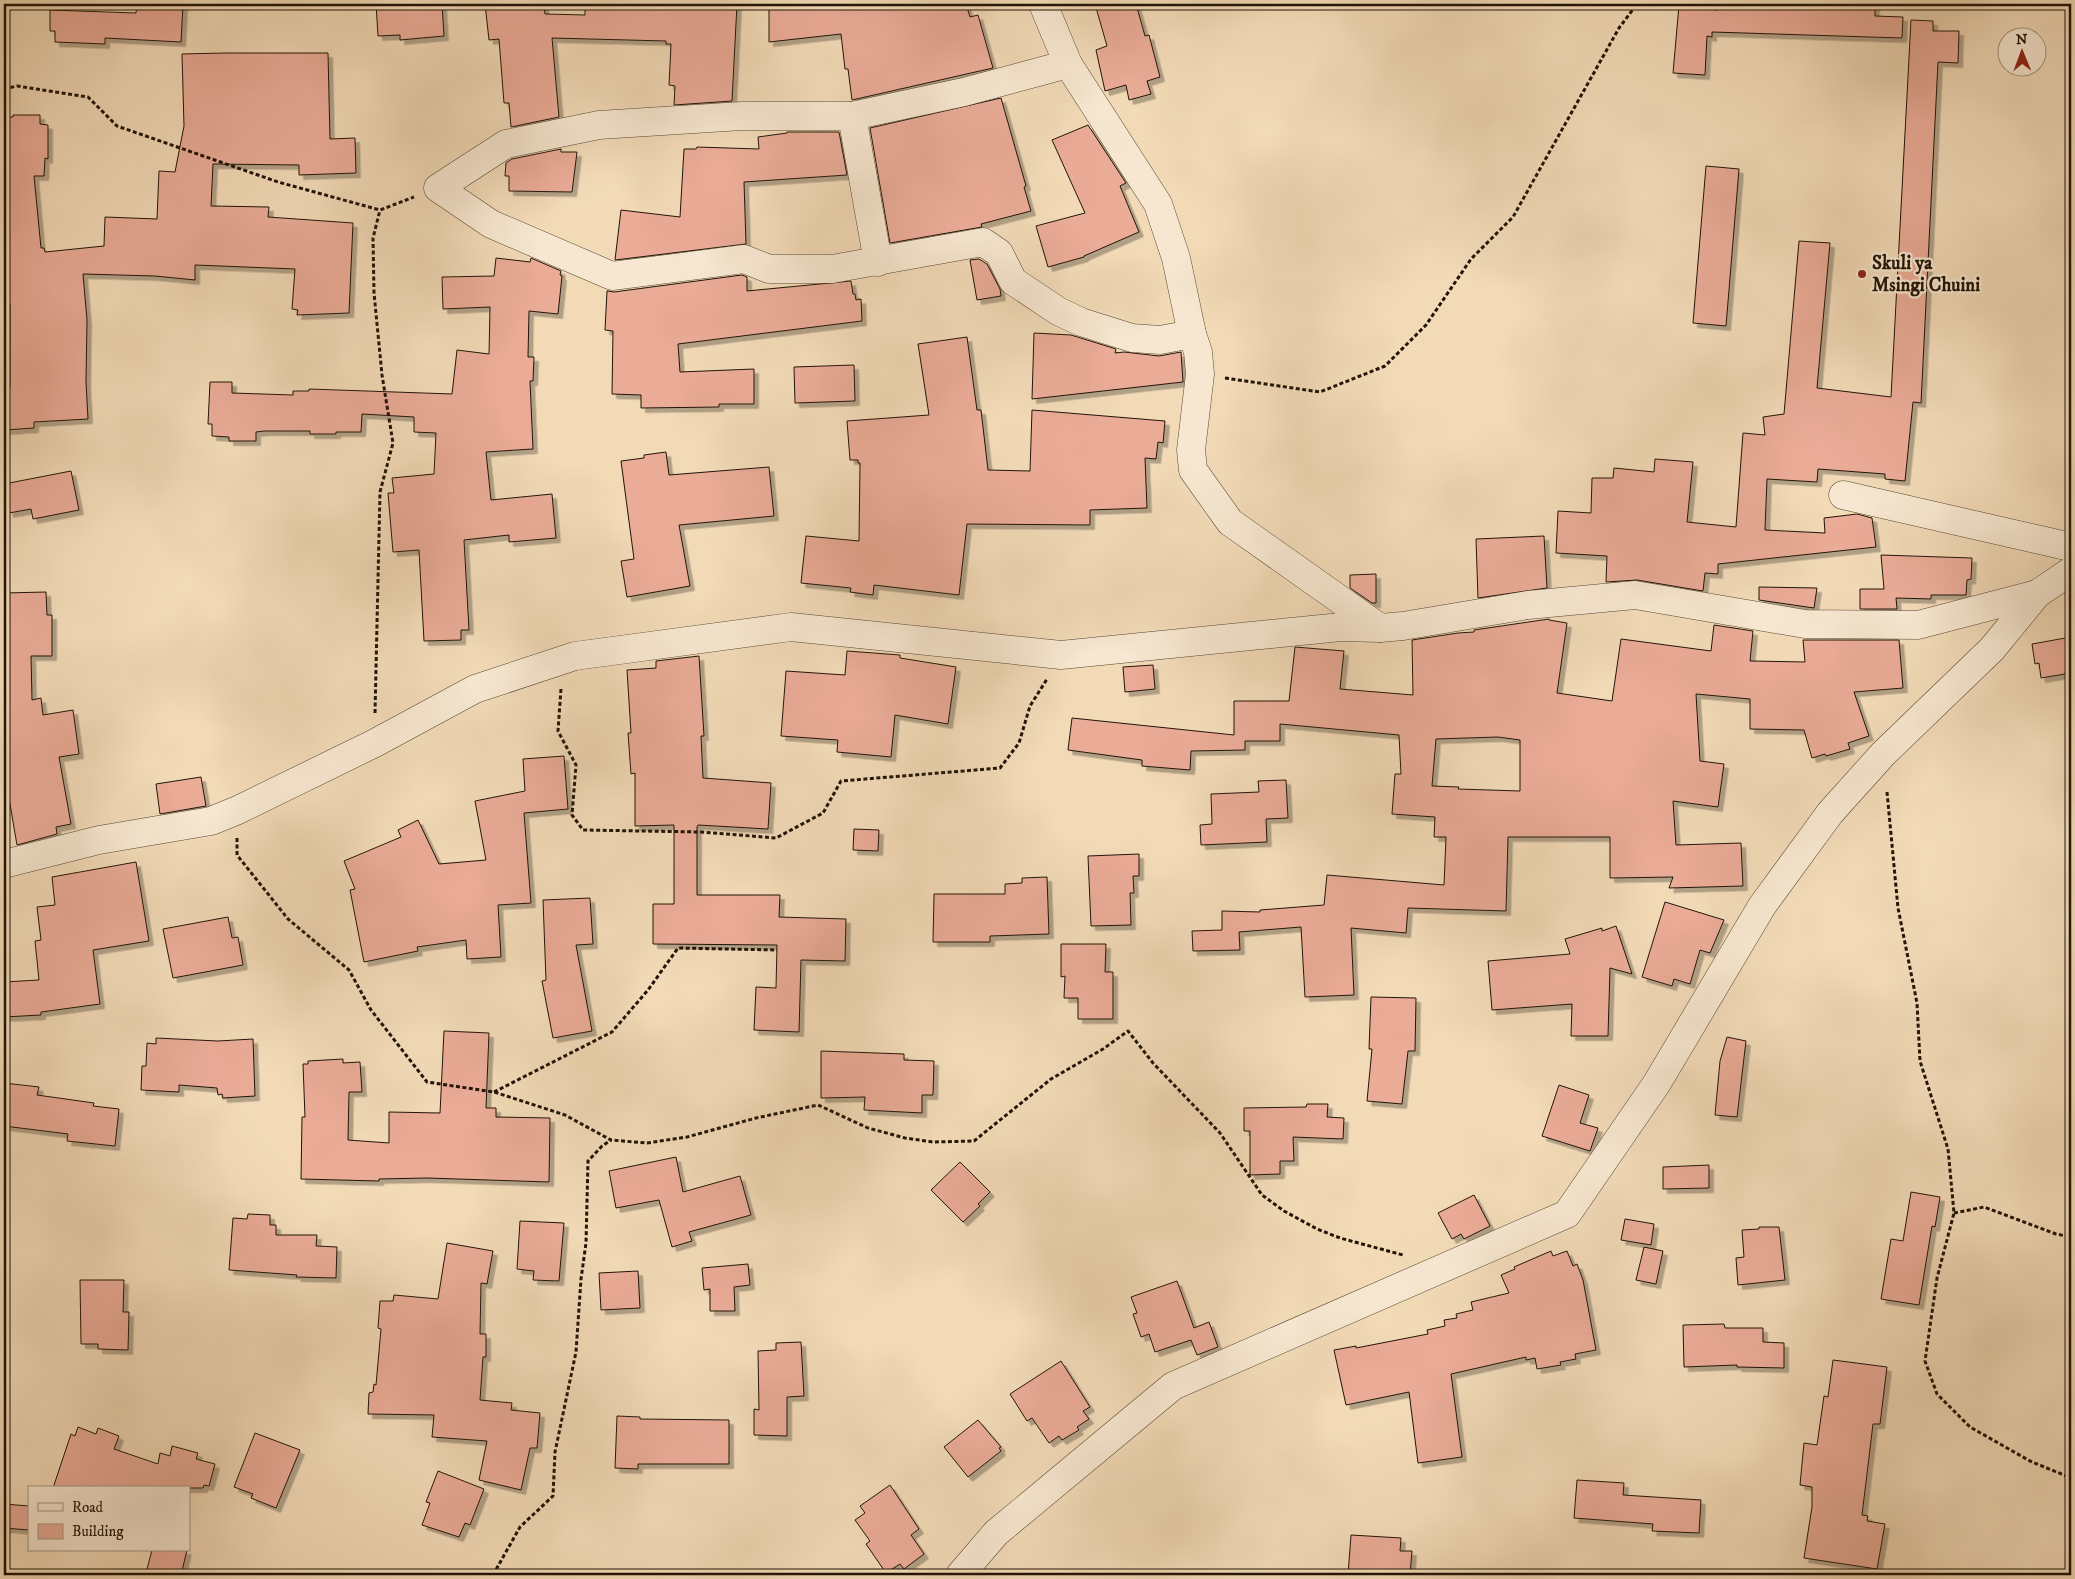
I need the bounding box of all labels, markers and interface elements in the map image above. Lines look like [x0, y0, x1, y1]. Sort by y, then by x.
north arrow [1998, 28, 2048, 78]
text: N [2016, 31, 2028, 49]
place label: Skuli ya Msingi Chuini [1872, 252, 1980, 297]
marker: Skuli ya Msingi Chuini [1856, 268, 1868, 280]
legend [28, 1486, 190, 1552]
text: Road [72, 1498, 104, 1517]
text: Building [72, 1522, 124, 1541]

